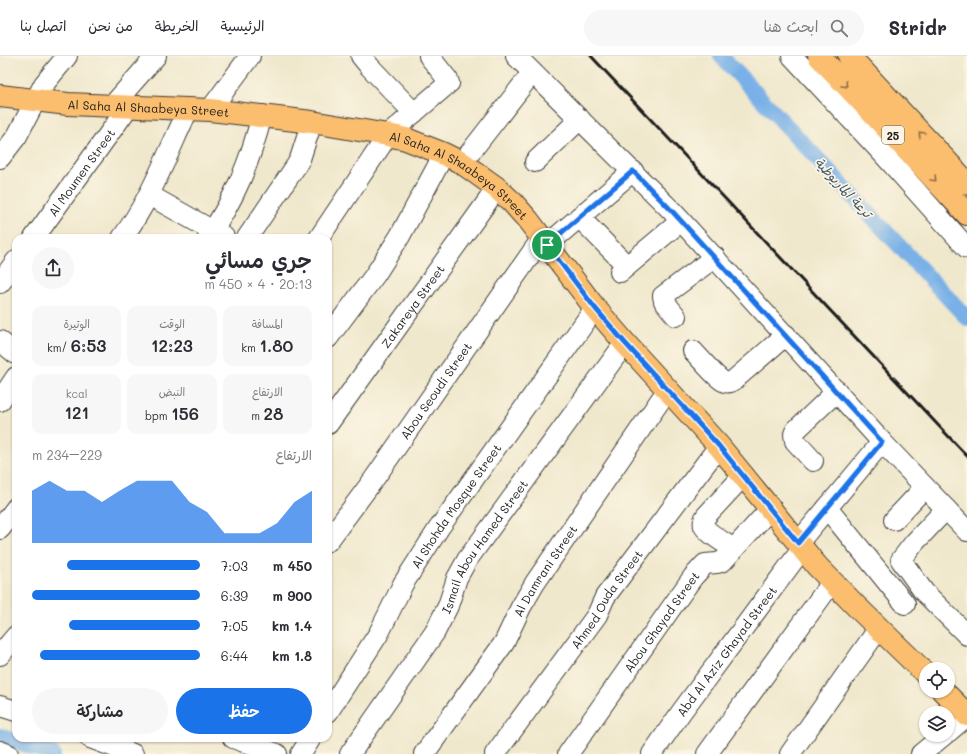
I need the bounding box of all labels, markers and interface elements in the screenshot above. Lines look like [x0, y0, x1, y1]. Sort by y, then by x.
search box [584, 10, 864, 46]
text: Stridr [888, 15, 947, 40]
text: اتصل بنا [20, 16, 66, 35]
text: من نحن [88, 16, 133, 35]
text: الخريطة [155, 16, 199, 35]
text: الرئيسية [221, 16, 264, 35]
text: ابحث هنا [763, 16, 818, 36]
icon: search [828, 17, 850, 39]
one-way arrow [840, 80, 848, 88]
street label: Al Saha Al Shaabeya Street [67, 96, 230, 120]
street label: Al Moumen Street [44, 125, 118, 219]
road number: 25 [882, 126, 904, 144]
street label: Al Saha Al Shaabeya Street [388, 128, 532, 223]
one-way arrow [918, 131, 926, 139]
water label: ترعة الماريوطية [811, 153, 878, 223]
one-way arrow [929, 175, 936, 182]
pin [530, 228, 564, 262]
icon: arrive [536, 234, 558, 256]
text: جري مسائي [205, 245, 312, 274]
button: share [32, 247, 74, 289]
street label: Zakareya Street [377, 261, 448, 351]
text: 20:13 · 4 × 450 m [205, 275, 312, 292]
text: الوتيرة [63, 316, 90, 331]
text: الوقت [159, 316, 185, 331]
text: المسافة [252, 316, 283, 331]
text: 6:53 [71, 334, 106, 356]
text: 12:23 [151, 334, 193, 356]
text: 1.80 [259, 334, 293, 356]
street label: Abou Seoudi Street [396, 339, 475, 442]
text: /km [47, 340, 71, 355]
text: km [241, 340, 259, 355]
text: النبض [159, 384, 185, 399]
text: الارتفاع [252, 384, 283, 399]
text: kcal [66, 386, 88, 401]
text: 121 [64, 401, 89, 423]
text: 156 [171, 402, 199, 424]
text: 28 [264, 402, 283, 424]
text: bpm [145, 408, 171, 423]
text: m [251, 408, 264, 423]
street label: Al Shohda Mosque Street [407, 440, 504, 571]
text: 229–234 m [32, 446, 102, 463]
text: الارتفاع [276, 446, 312, 463]
street label: Ismail Abou Hamed Street [438, 476, 531, 616]
street label: Al Damrani Street [510, 522, 580, 619]
street label: Ahmed Ouda Street [567, 546, 646, 652]
text: 7:03 [221, 557, 248, 574]
text: 450 m [273, 557, 312, 574]
street label: Abou Ghayad Street [620, 568, 703, 675]
street label: Abd Al Aziz Ghayad Street [673, 583, 780, 719]
text: 6:39 [221, 587, 248, 604]
text: 900 m [272, 587, 312, 604]
text: 7:05 [221, 617, 248, 634]
text: 1.4 km [272, 617, 312, 634]
text: 6:44 [221, 647, 248, 664]
text: 1.8 km [272, 647, 312, 664]
map controls [919, 662, 955, 742]
button: locate [919, 662, 955, 698]
button: مشاركة [32, 688, 168, 734]
button: حفظ [176, 688, 312, 734]
button: layers [919, 706, 955, 742]

